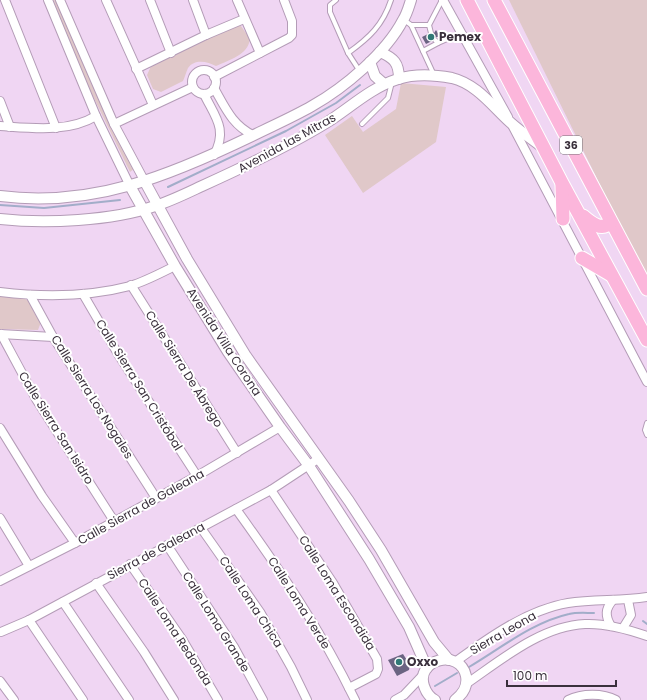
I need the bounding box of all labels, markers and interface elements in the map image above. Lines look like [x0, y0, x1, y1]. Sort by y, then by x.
place label: Pemex [439, 28, 482, 45]
marker: Pemex [426, 32, 436, 42]
street label: Avenida las Mitras [235, 109, 339, 177]
road number: 36 [560, 136, 582, 154]
street label: Avenida Villa Corona [183, 284, 266, 399]
street label: Calle Sierra De Ábrego [142, 307, 227, 431]
street label: Calle Sierra San Cristóbal [92, 316, 187, 454]
street label: Calle Sierra Los Nogales [47, 332, 138, 462]
street label: Calle Sierra San Isidro [15, 368, 98, 488]
street label: Calle Sierra de Galeana [74, 465, 207, 548]
street label: Sierra de Galeana [104, 518, 208, 583]
street label: Calle Loma Escondida [295, 532, 380, 654]
street label: Calle Loma Chica [215, 553, 287, 651]
street label: Calle Loma Verde [264, 553, 335, 652]
street label: Calle Loma Grande [179, 568, 254, 675]
street label: Calle Loma Redonda [134, 575, 217, 689]
street label: Sierra Leona [467, 607, 539, 658]
place label: Oxxo [407, 653, 439, 670]
marker: Oxxo [394, 657, 404, 667]
scale bar [507, 662, 616, 688]
text: 100 m [513, 667, 547, 684]

